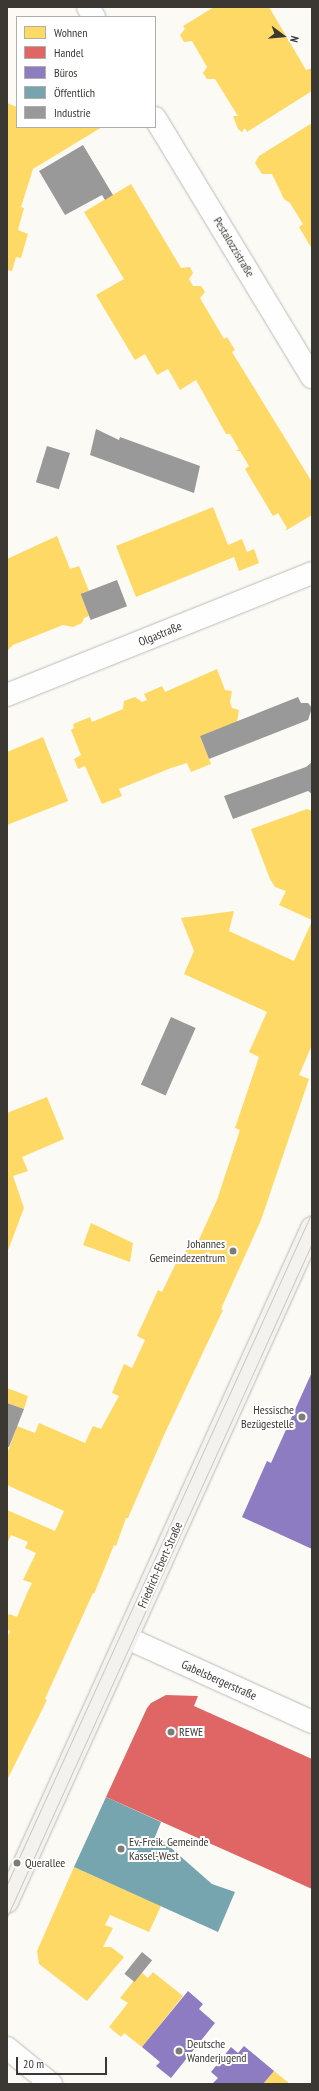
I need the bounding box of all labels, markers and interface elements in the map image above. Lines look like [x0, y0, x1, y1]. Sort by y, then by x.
legend [16, 16, 156, 128]
north arrow [263, 16, 303, 56]
text: Wohnen [54, 25, 88, 40]
text: N [287, 35, 302, 44]
text: Handel [54, 45, 83, 60]
text: Büros [54, 65, 77, 80]
text: Öffentlich [54, 85, 95, 100]
text: Industrie [54, 105, 91, 120]
street label: Pestalozzistraße [210, 214, 258, 280]
street label: Olgastraße [136, 619, 184, 649]
place label: Johannes Gemeindezentrum [149, 1237, 225, 1265]
marker: Johannes Gemeindezentrum [228, 1246, 238, 1256]
place label: Hessische Bezügestelle [241, 1403, 294, 1431]
marker: Hessische Bezügestelle [297, 1412, 307, 1422]
street label: Friedrich-Ebert-Straße [135, 1520, 185, 1610]
street label: Gabelsbergerstraße [179, 1657, 259, 1703]
place label: REWE [179, 1725, 203, 1739]
marker: REWE [166, 1727, 176, 1737]
place label: Ev.-Freik. Gemeinde Kassel-West [129, 1835, 209, 1863]
marker: Ev.-Freik. Gemeinde Kassel-West [116, 1844, 126, 1854]
place label: Querallee [25, 1856, 65, 1870]
marker: Querallee [12, 1858, 22, 1868]
place label: Deutsche Wanderjugend [187, 2037, 247, 2065]
marker: Deutsche Wanderjugend [174, 2046, 184, 2056]
scale bar [18, 2049, 109, 2075]
text: 20 m [23, 2056, 44, 2071]

